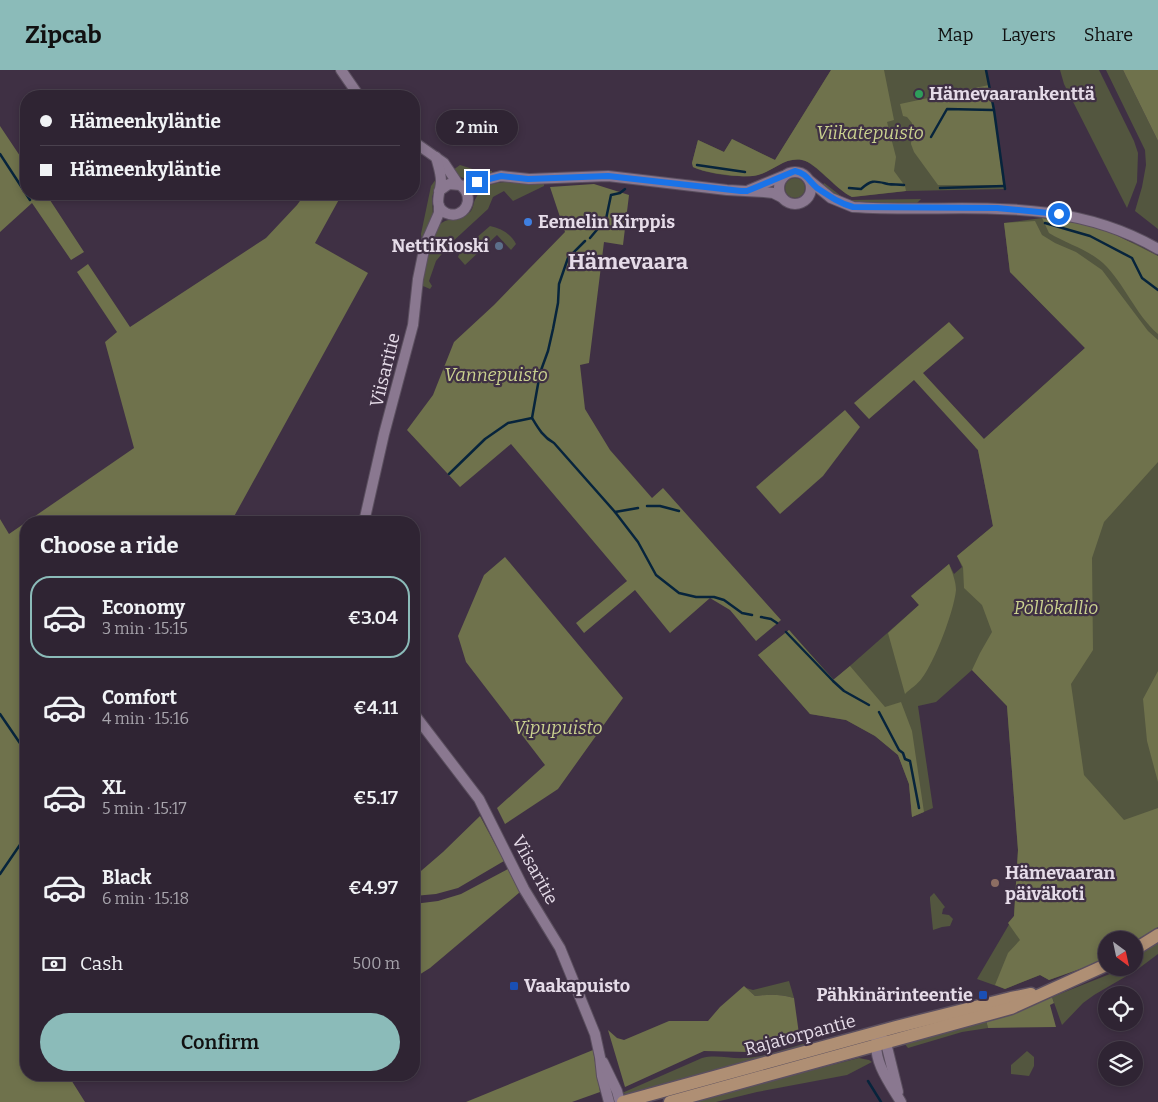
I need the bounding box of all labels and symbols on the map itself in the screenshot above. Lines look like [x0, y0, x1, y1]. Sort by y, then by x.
place label: Hämevaarankenttä [929, 83, 1095, 105]
marker: Hämevaarankenttä [913, 88, 925, 100]
callout: 2 min [436, 109, 518, 144]
park label: Viikatepuisto [816, 122, 924, 144]
route end [466, 171, 488, 193]
route start [1048, 203, 1070, 225]
place label: Eemelin Kirppis [538, 211, 675, 233]
marker: Eemelin Kirppis [522, 216, 534, 228]
place label: NettiKioski [391, 235, 489, 257]
marker: NettiKioski [493, 240, 505, 252]
district label: Hämevaara [568, 248, 689, 275]
street label: Viisaritie [365, 331, 405, 409]
park label: Vannepuisto [444, 364, 548, 386]
park label: Pöllökallio [1014, 597, 1098, 619]
park label: Vipupuisto [513, 717, 603, 739]
street label: Viisaritie [507, 832, 563, 908]
place label: Hämevaaran päiväkoti [1005, 862, 1116, 905]
marker: Hämevaaran päiväkoti [989, 877, 1001, 889]
north arrow [1098, 931, 1142, 976]
place label: Vaakapuisto [524, 975, 630, 997]
marker: Vaakapuisto [508, 980, 520, 992]
place label: Pähkinärinteentie [816, 984, 973, 1006]
marker: Pähkinärinteentie [977, 989, 989, 1001]
street label: Rajatorpantie [742, 1010, 858, 1060]

